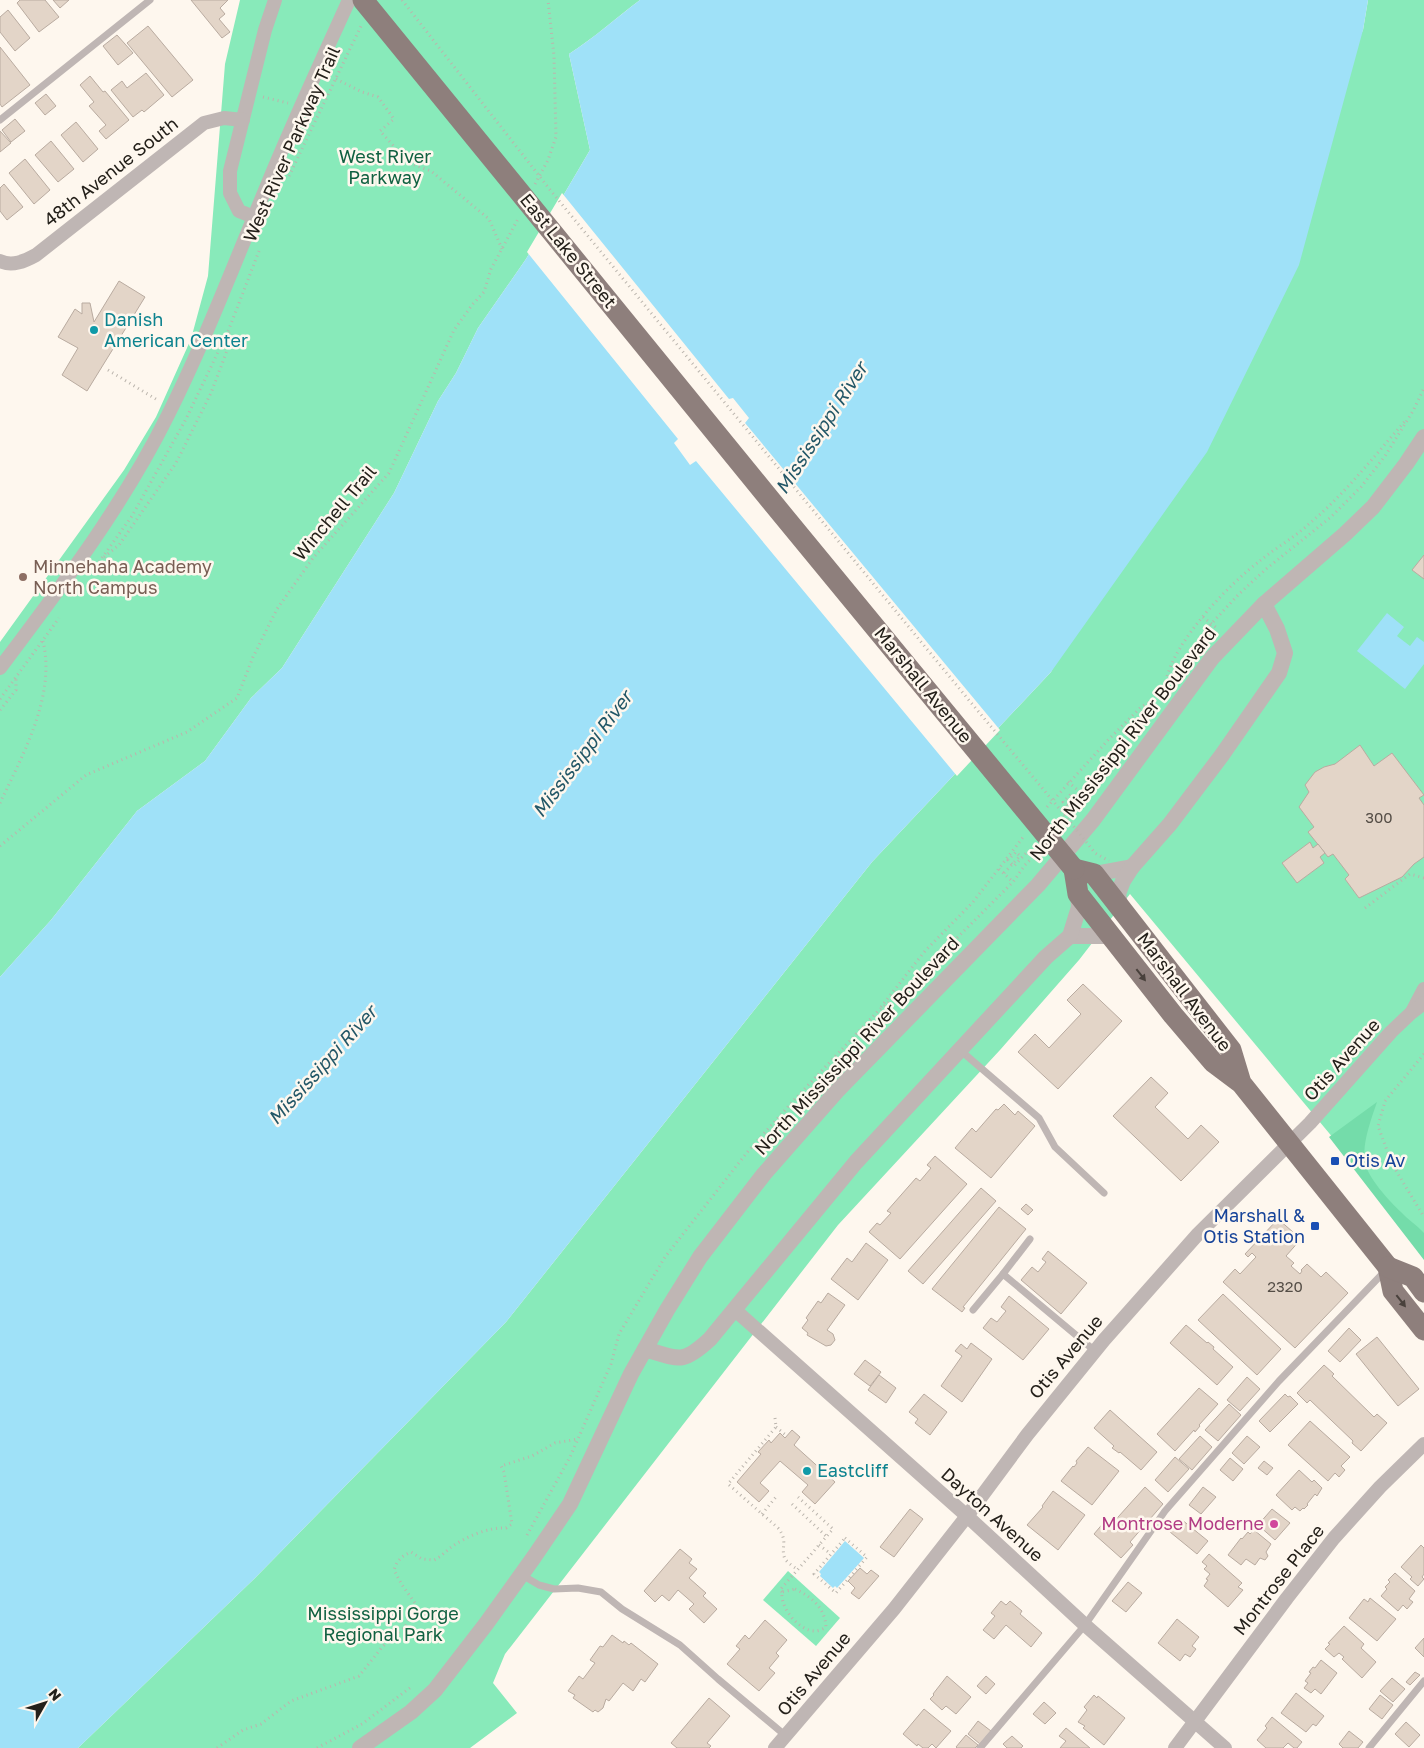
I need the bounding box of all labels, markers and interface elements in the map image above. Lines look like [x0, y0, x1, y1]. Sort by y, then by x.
street label: West River Parkway Trail [238, 42, 344, 245]
street label: 48th Avenue South [39, 112, 182, 230]
park label: West River Parkway [339, 145, 431, 188]
street label: East Lake Street [516, 189, 622, 312]
place label: Danish American Center [104, 308, 248, 351]
marker: Danish American Center [88, 324, 100, 336]
water label: Mississippi River [770, 356, 873, 498]
street label: Winchell Trail [288, 460, 381, 564]
place label: Minnehaha Academy North Campus [33, 555, 212, 598]
marker: Minnehaha Academy North Campus [17, 571, 29, 583]
street label: Marshall Avenue [870, 622, 977, 747]
street label: North Mississippi River Boulevard [1024, 622, 1220, 864]
water label: Mississippi River [527, 684, 638, 821]
house number: 300 [1365, 808, 1393, 826]
street label: Marshall Avenue [1133, 928, 1237, 1055]
street label: North Mississippi River Boulevard [749, 932, 963, 1159]
one-way arrow [1136, 968, 1146, 981]
water label: Mississippi River [262, 999, 383, 1129]
street label: Otis Avenue [1299, 1014, 1384, 1105]
place label: Otis Av [1345, 1149, 1405, 1171]
marker: Otis Av [1329, 1155, 1341, 1167]
place label: Marshall & Otis Station [1203, 1204, 1305, 1247]
marker: Marshall & Otis Station [1309, 1220, 1321, 1232]
house number: 2320 [1267, 1277, 1303, 1295]
one-way arrow [1396, 1294, 1407, 1307]
street label: Otis Avenue [1024, 1310, 1107, 1403]
place label: Eastcliff [817, 1459, 889, 1481]
street label: Dayton Avenue [937, 1463, 1048, 1566]
marker: Eastcliff [801, 1465, 813, 1477]
place label: Montrose Moderne [1101, 1512, 1264, 1534]
marker: Montrose Moderne [1268, 1518, 1280, 1530]
street label: Montrose Place [1228, 1520, 1328, 1639]
park label: Mississippi Gorge Regional Park [307, 1602, 459, 1645]
street label: Otis Avenue [772, 1627, 855, 1720]
north arrow [20, 1678, 70, 1728]
text: N [46, 1685, 65, 1704]

